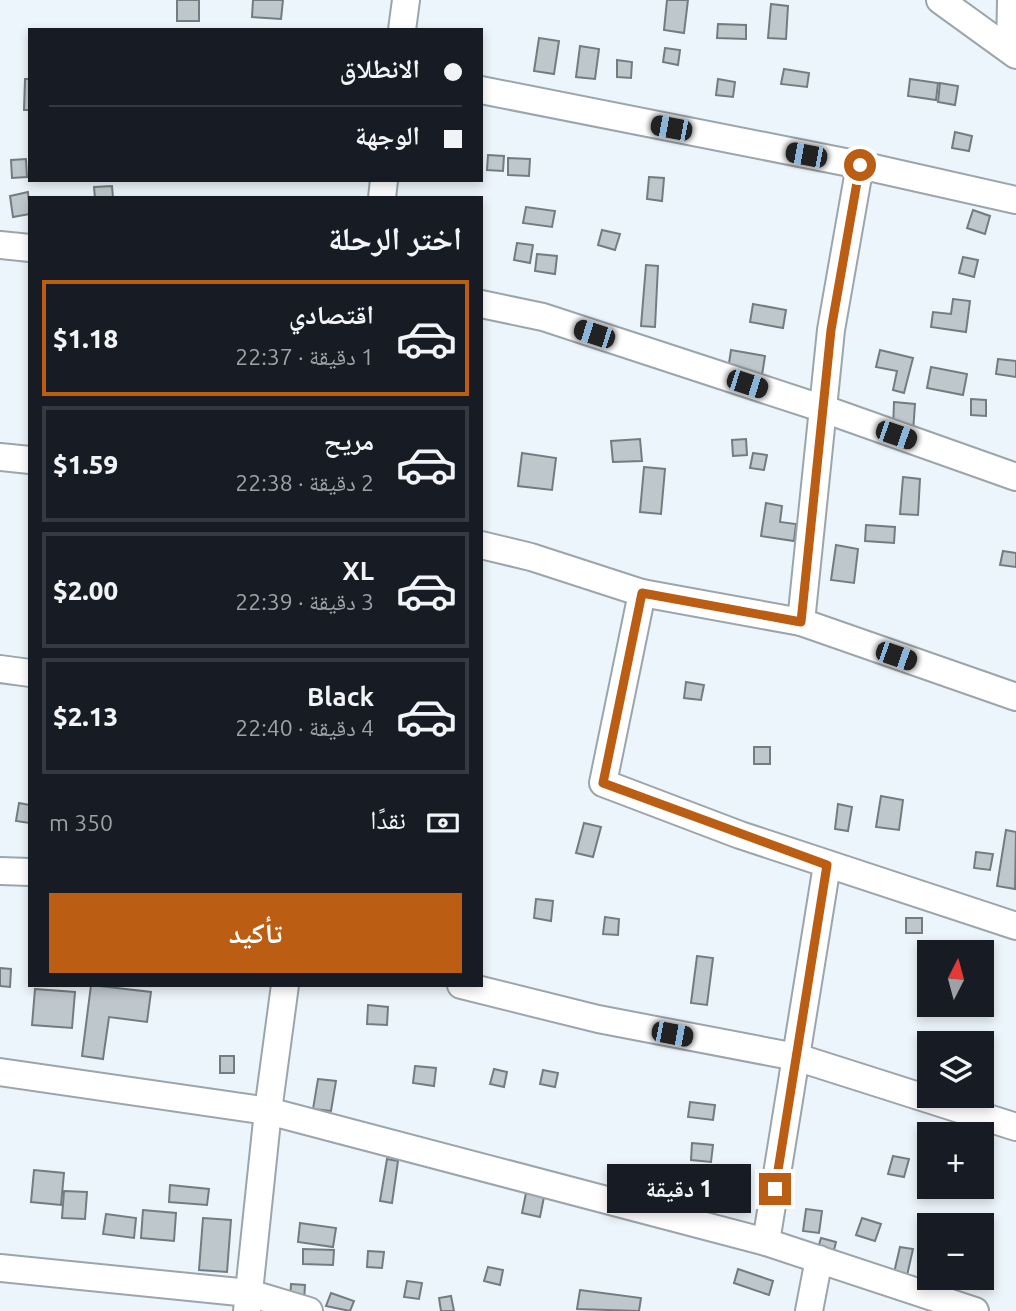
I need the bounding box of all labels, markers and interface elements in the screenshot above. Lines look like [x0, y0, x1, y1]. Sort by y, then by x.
text: الانطلاق [340, 54, 420, 83]
car [649, 114, 694, 142]
text: الوجهة [355, 121, 420, 150]
car [784, 141, 829, 169]
route start [844, 149, 876, 181]
text: اختر الرحلة [328, 220, 462, 256]
text: اقتصادي [289, 300, 374, 329]
icon: car [395, 307, 458, 370]
car [571, 318, 618, 350]
text: $1.18 [53, 324, 118, 353]
text: 1 دقيقة · 22:37 [235, 344, 374, 369]
car [724, 368, 771, 400]
car [873, 418, 920, 452]
text: مريح [324, 426, 374, 455]
icon: car [395, 433, 458, 496]
text: $1.59 [53, 450, 118, 479]
text: 2 دقيقة · 22:38 [235, 470, 374, 495]
text: XL [343, 556, 374, 585]
icon: car [395, 559, 458, 622]
text: $2.00 [53, 576, 118, 605]
text: 3 دقيقة · 22:39 [235, 589, 374, 614]
car [873, 639, 920, 673]
text: Black [307, 682, 374, 711]
icon: car [395, 685, 458, 748]
text: $2.13 [53, 702, 118, 731]
text: 4 دقيقة · 22:40 [235, 715, 374, 740]
icon: cash [424, 804, 462, 842]
text: نقدًا [370, 805, 406, 834]
text: 350 m [49, 810, 113, 835]
button: تأكيد [49, 893, 462, 973]
north arrow [917, 940, 994, 1017]
map controls [917, 940, 994, 1290]
car [650, 1020, 695, 1048]
button: layers [917, 1031, 994, 1108]
button: + [917, 1122, 994, 1199]
callout: 1 دقيقة [607, 1164, 750, 1214]
route end [759, 1173, 791, 1205]
text: 1 دقيقة [646, 1176, 712, 1201]
button: − [917, 1213, 994, 1290]

